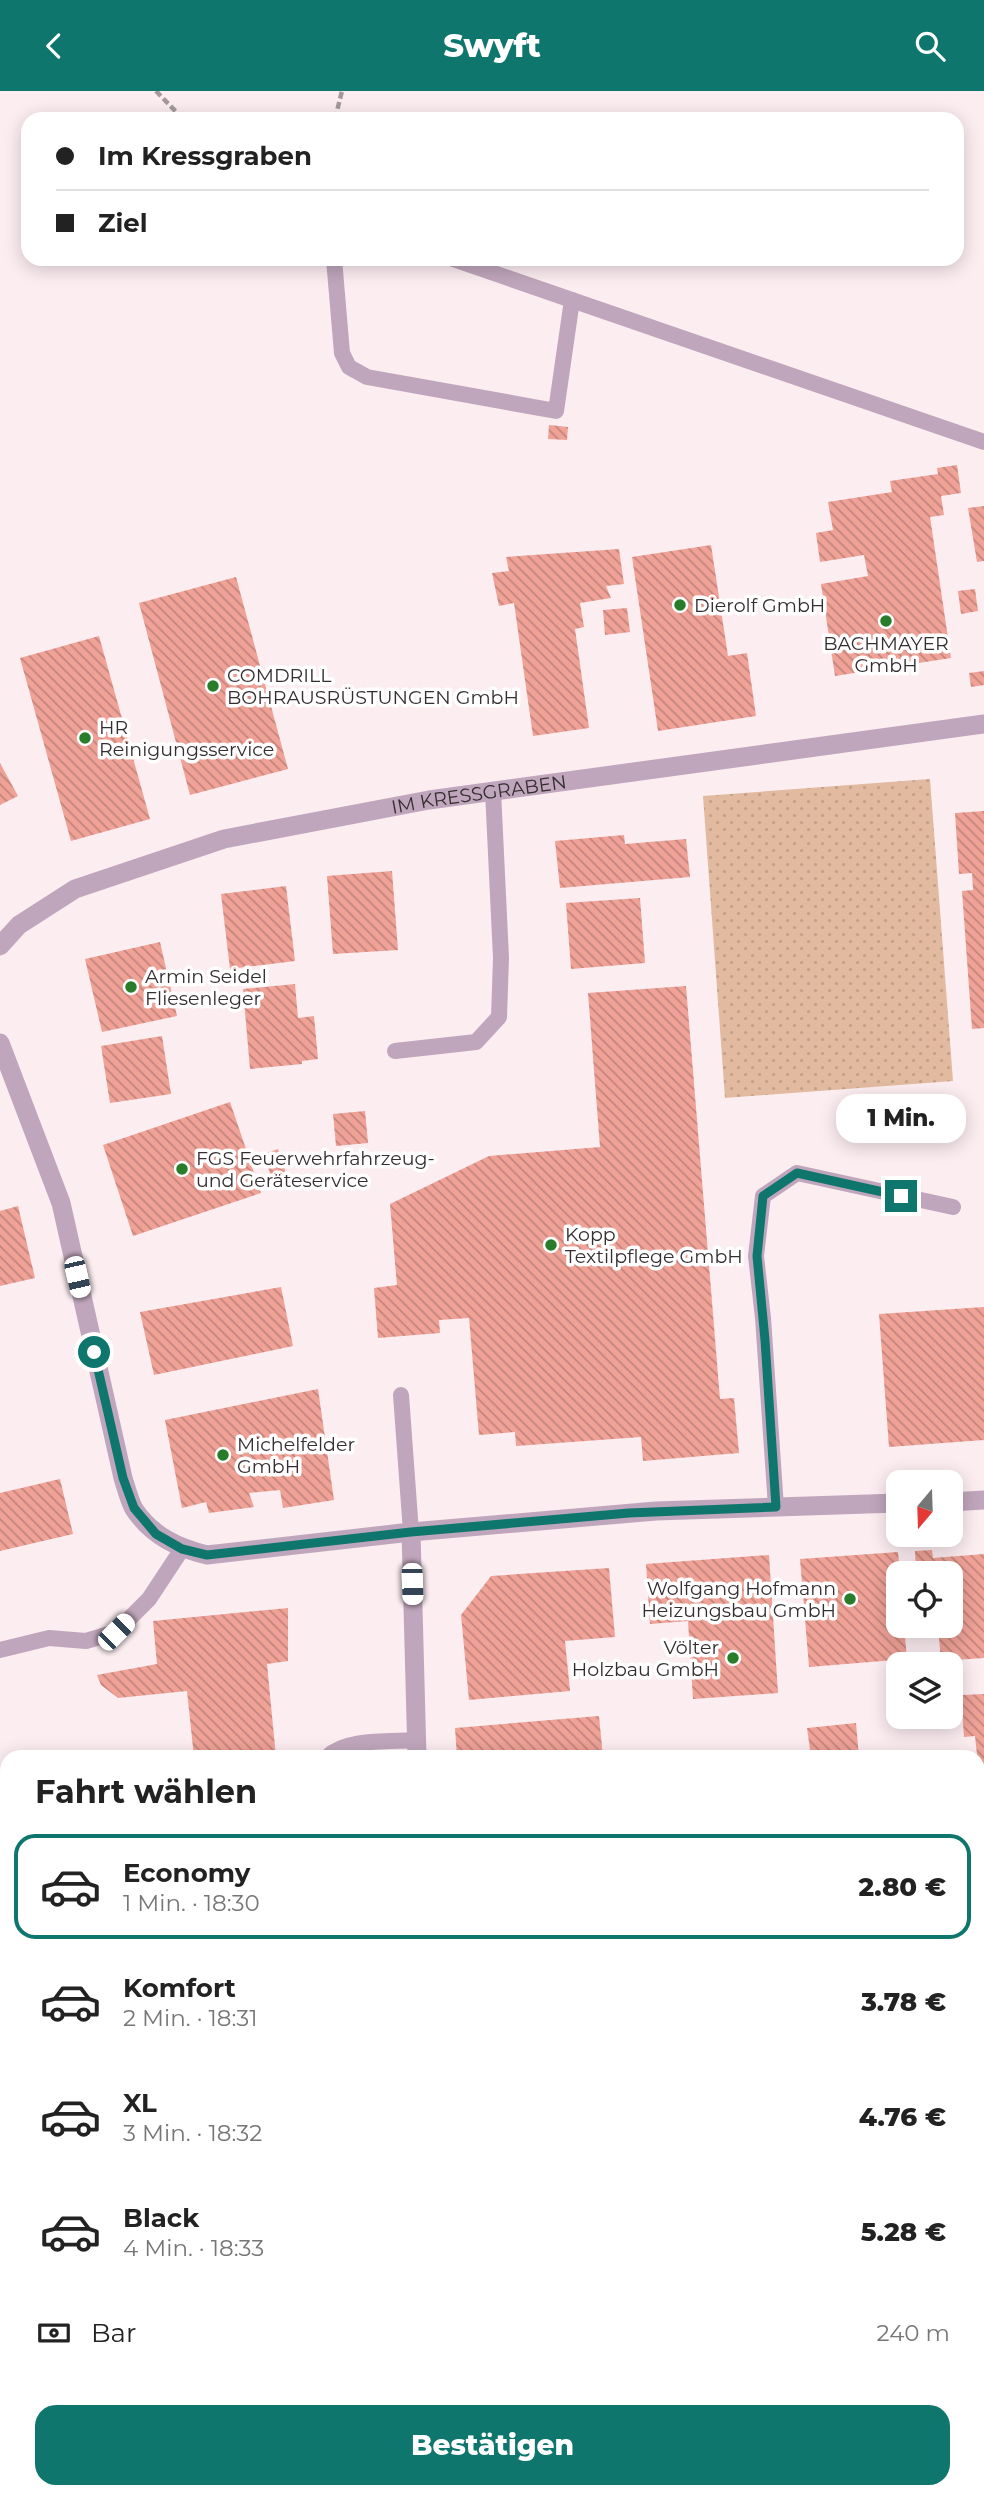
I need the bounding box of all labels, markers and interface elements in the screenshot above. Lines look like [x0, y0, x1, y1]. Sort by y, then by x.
text: Swyft [443, 26, 541, 65]
icon: back [35, 27, 73, 65]
icon: search [911, 27, 949, 65]
text: Im Kressgraben [98, 140, 312, 172]
text: Ziel [98, 207, 148, 239]
place label: Dierolf GmbH [694, 594, 825, 617]
marker: Dierolf GmbH [672, 597, 688, 613]
marker: BACHMAYER GmbH [878, 613, 894, 629]
place label: BACHMAYER GmbH [823, 632, 949, 677]
place label: COMDRILL BOHRAUSRÜSTUNGEN GmbH [227, 664, 519, 709]
marker: COMDRILL BOHRAUSRÜSTUNGEN GmbH [205, 678, 221, 694]
place label: HR Reinigungsservice [99, 716, 274, 761]
marker: HR Reinigungsservice [77, 730, 93, 746]
street label: IM KRESSGRABEN [389, 770, 568, 819]
place label: Armin Seidel Fliesenleger [145, 965, 267, 1010]
marker: Armin Seidel Fliesenleger [123, 979, 139, 995]
callout: 1 Min. [836, 1095, 966, 1143]
text: 1 Min. [867, 1104, 935, 1132]
place label: FGS Feuerwehrfahrzeug- und Geräteservice [196, 1147, 435, 1192]
marker: FGS Feuerwehrfahrzeug- und Geräteservice [174, 1161, 190, 1177]
route end [885, 1180, 917, 1212]
place label: Kopp Textilpflege GmbH [565, 1223, 743, 1268]
marker: Kopp Textilpflege GmbH [543, 1237, 559, 1253]
car [63, 1254, 92, 1300]
route start [78, 1336, 110, 1368]
place label: Michelfelder GmbH [237, 1433, 355, 1478]
marker: Michelfelder GmbH [215, 1447, 231, 1463]
north arrow [886, 1470, 962, 1547]
map controls [886, 1470, 963, 1729]
button: locate [886, 1561, 963, 1638]
car [401, 1563, 424, 1605]
place label: Wolfgang Hofmann Heizungsbau GmbH [641, 1577, 836, 1622]
marker: Wolfgang Hofmann Heizungsbau GmbH [842, 1591, 858, 1607]
car [94, 1610, 139, 1654]
place label: Völter Holzbau GmbH [572, 1636, 719, 1681]
marker: Völter Holzbau GmbH [725, 1650, 741, 1666]
button: layers [886, 1652, 963, 1729]
text: Fahrt wählen [35, 1772, 257, 1811]
icon: car [39, 1855, 102, 1918]
text: Economy [123, 1857, 250, 1889]
text: 2.80 € [858, 1871, 946, 1903]
text: 1 Min. · 18:30 [123, 1889, 260, 1917]
icon: car [39, 1970, 102, 2033]
text: Komfort [123, 1972, 236, 2004]
text: 3.78 € [861, 1986, 946, 2018]
text: 2 Min. · 18:31 [123, 2004, 258, 2032]
icon: car [39, 2085, 102, 2148]
text: XL [123, 2087, 157, 2119]
text: 4.76 € [859, 2101, 946, 2133]
text: 3 Min. · 18:32 [123, 2119, 262, 2147]
icon: car [39, 2200, 102, 2263]
text: Black [123, 2202, 199, 2234]
text: 5.28 € [861, 2216, 946, 2248]
text: 4 Min. · 18:33 [123, 2234, 264, 2262]
icon: cash [35, 2314, 73, 2352]
text: Bar [91, 2317, 136, 2349]
text: 240 m [877, 2319, 950, 2347]
button: Bestätigen [35, 2405, 950, 2485]

